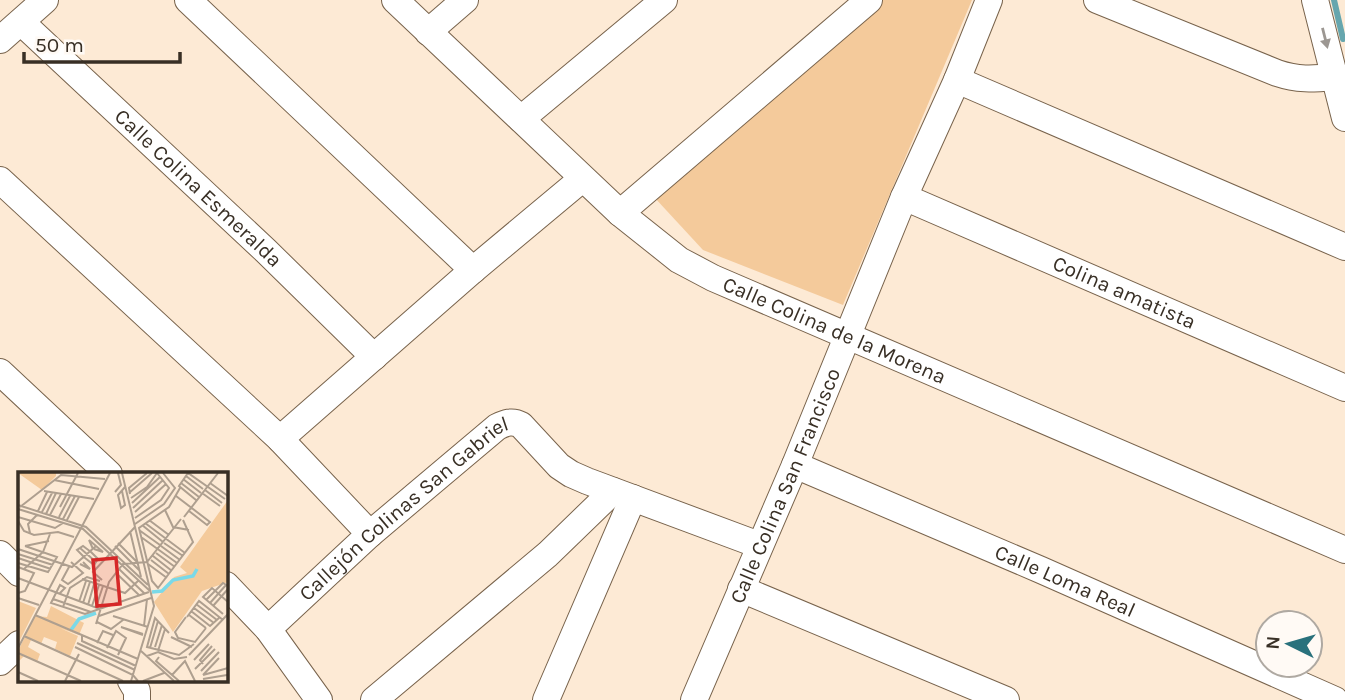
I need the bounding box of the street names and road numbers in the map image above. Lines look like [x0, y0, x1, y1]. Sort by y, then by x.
street label: Calle Colina Esmeralda [110, 104, 287, 272]
street label: Colina amatista [1049, 251, 1199, 334]
street label: Calle Colina de la Morena [719, 272, 950, 389]
street label: Calle Colina San Francisco [725, 364, 845, 607]
street label: Callejón Colinas San Gabriel [294, 411, 511, 606]
street label: Calle Loma Real [991, 540, 1139, 622]

